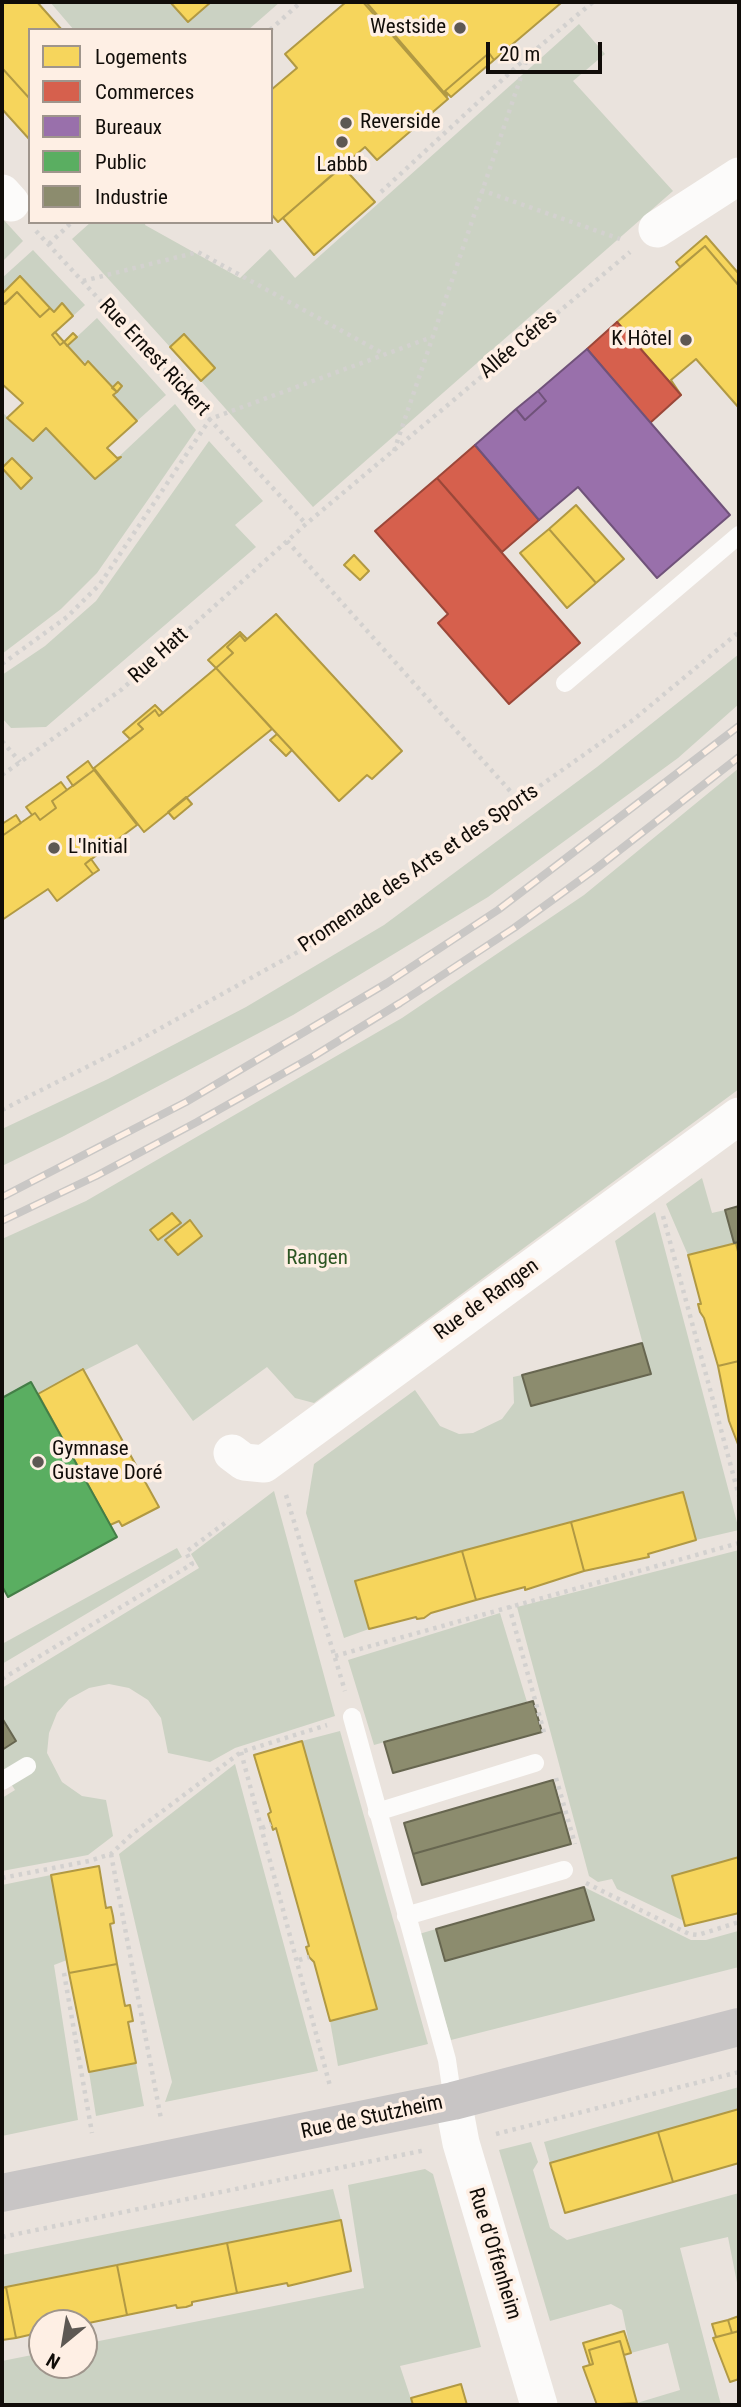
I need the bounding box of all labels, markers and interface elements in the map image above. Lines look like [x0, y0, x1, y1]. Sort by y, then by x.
place label: Westside [370, 15, 446, 41]
marker: Westside [452, 20, 468, 36]
legend [28, 28, 273, 224]
scale bar [489, 28, 604, 72]
text: 20 m [499, 42, 540, 66]
text: Logements [95, 45, 187, 69]
text: Commerces [95, 80, 194, 104]
place label: Reverside [360, 110, 441, 136]
text: Bureaux [95, 115, 162, 139]
marker: Reverside [338, 115, 354, 131]
marker: Labbb [334, 134, 350, 150]
text: Public [95, 150, 147, 174]
place label: Labbb [316, 153, 368, 179]
text: Industrie [95, 185, 168, 209]
street label: Rue Ernest Rickert [93, 294, 215, 422]
street label: Allée Cérès [475, 305, 563, 385]
place label: K Hôtel [611, 327, 672, 353]
marker: K Hôtel [678, 332, 694, 348]
street label: Rue Hatt [124, 623, 194, 689]
street label: Promenade des Arts et des Sports [294, 779, 544, 959]
place label: L'Initial [68, 835, 128, 861]
marker: L'Initial [46, 840, 62, 856]
park label: Rangen [286, 1246, 348, 1272]
street label: Rue de Rangen [430, 1254, 544, 1346]
place label: Gymnase Gustave Doré [52, 1437, 162, 1487]
marker: Gymnase Gustave Doré [30, 1454, 46, 1470]
street label: Rue de Stutzheim [299, 2091, 445, 2145]
street label: Rue d'Offenheim [462, 2185, 526, 2323]
north arrow [28, 2309, 98, 2379]
text: N [42, 2348, 64, 2374]

